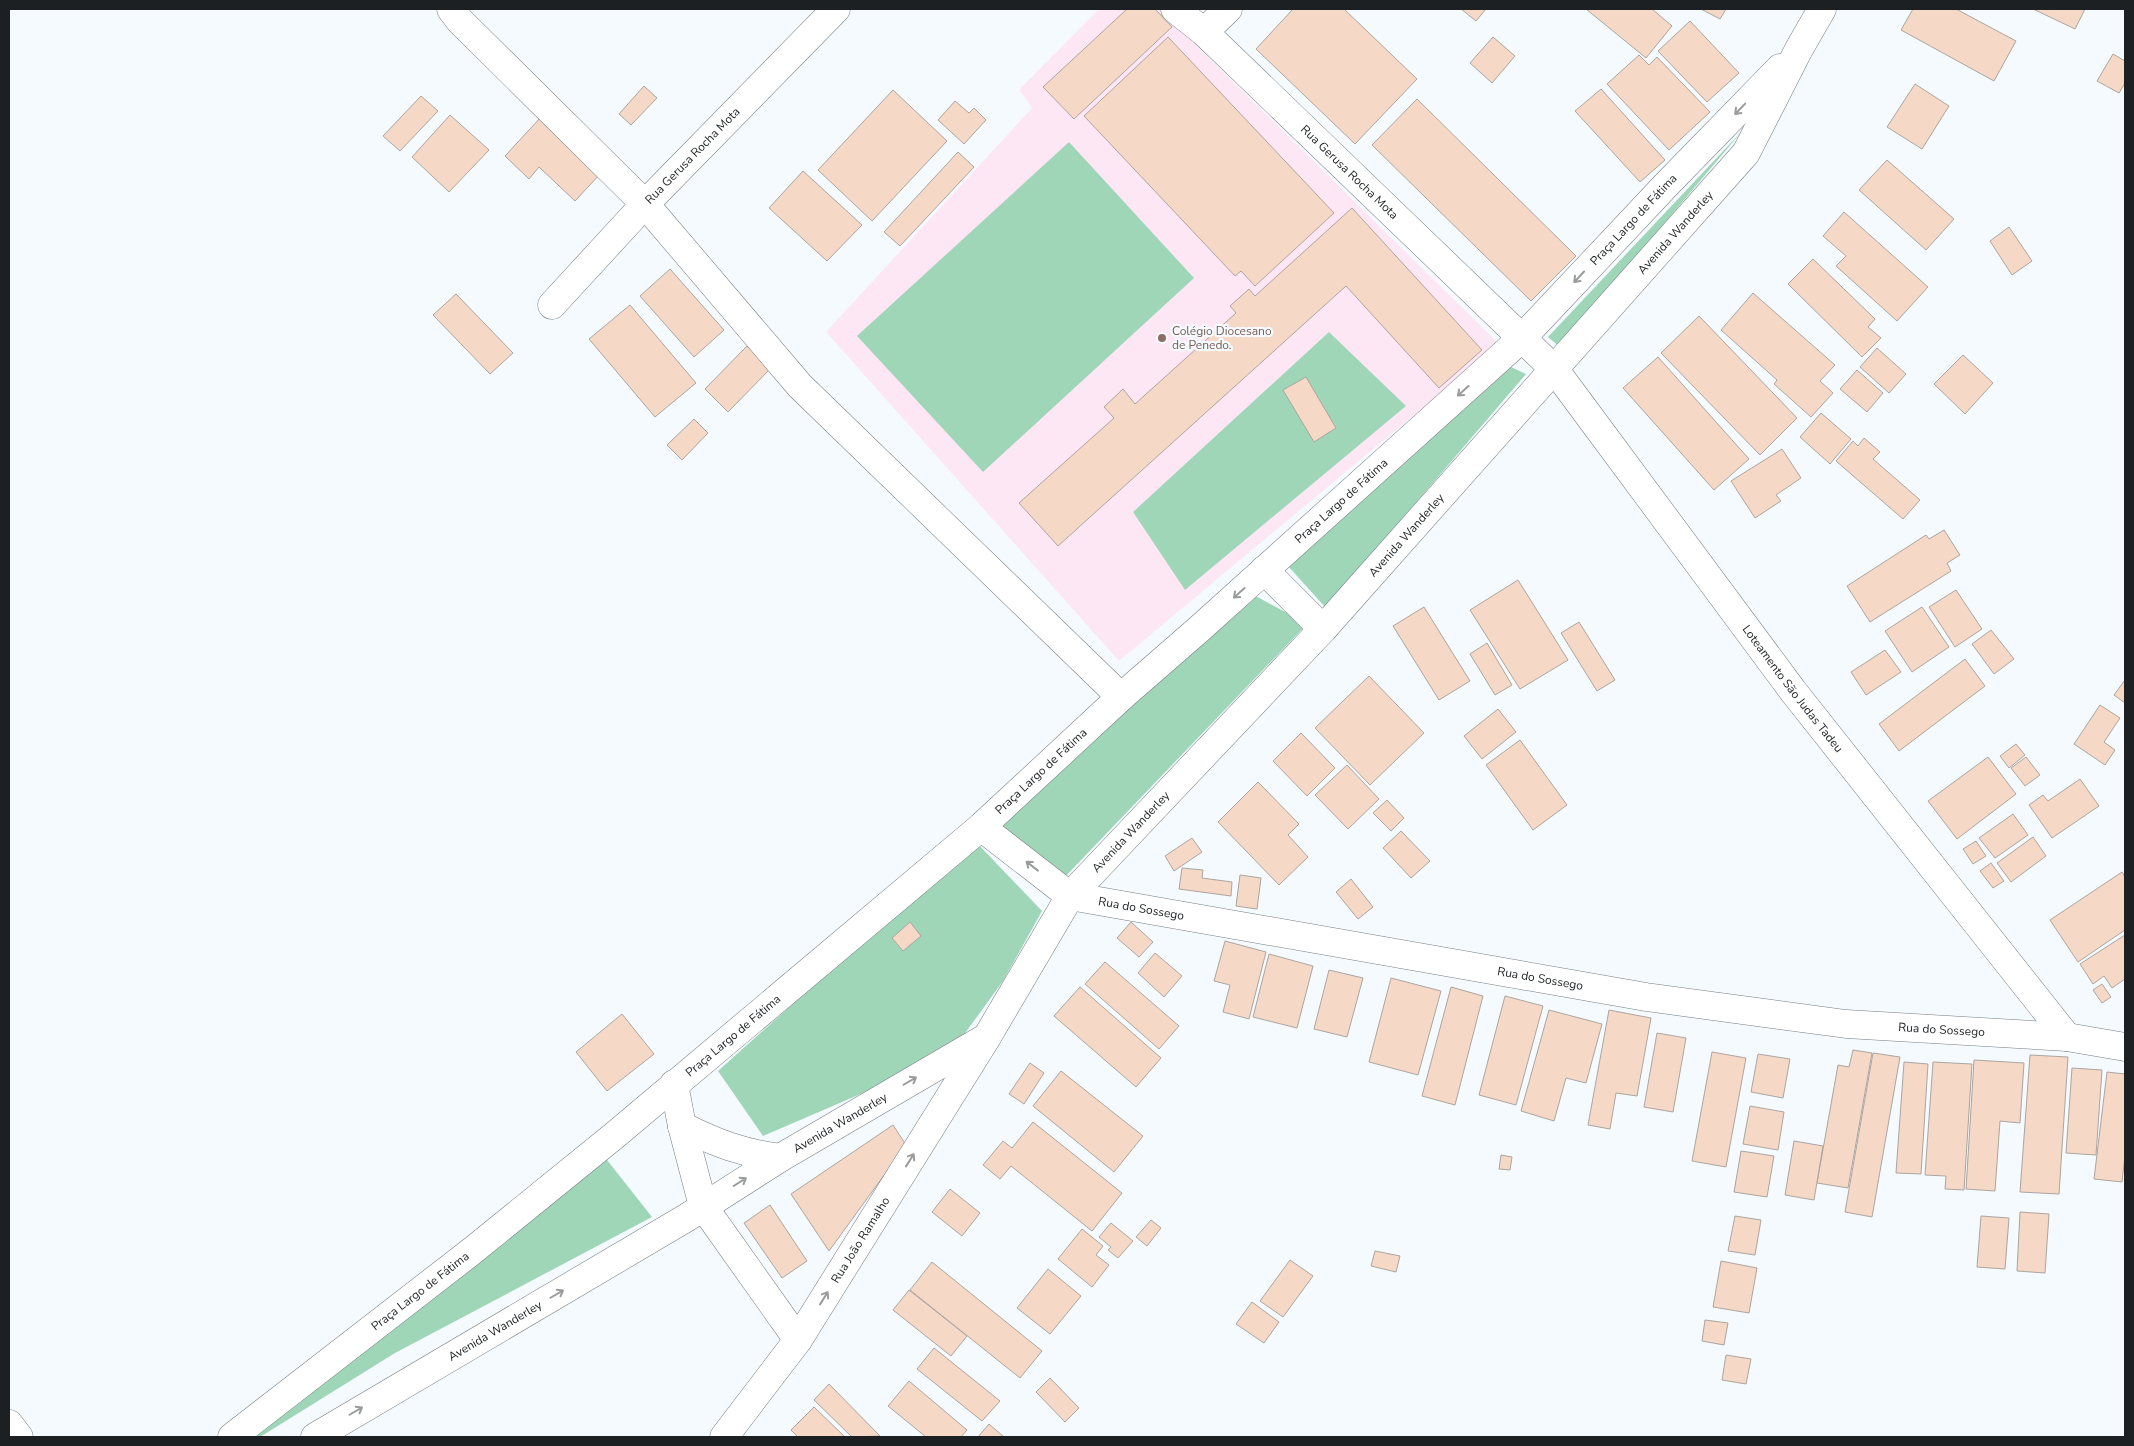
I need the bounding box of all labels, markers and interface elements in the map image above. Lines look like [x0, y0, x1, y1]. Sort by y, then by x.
one-way arrow [1734, 103, 1746, 115]
street label: Rua Gerusa Rocha Mota [641, 104, 743, 208]
street label: Rua Gerusa Rocha Mota [1297, 121, 1402, 223]
street label: Praça Largo de Fátima [1587, 171, 1680, 269]
street label: Avenida Wanderley [1634, 187, 1717, 278]
one-way arrow [1573, 271, 1585, 283]
place label: Colégio Diocesano de Penedo. [1172, 323, 1272, 353]
marker: Colégio Diocesano de Penedo. [1156, 332, 1168, 344]
one-way arrow [1457, 385, 1470, 396]
street label: Praça Largo de Fátima [1291, 455, 1391, 547]
street label: Avenida Wanderley [1365, 490, 1448, 580]
one-way arrow [1232, 587, 1245, 599]
street label: Loteamento São Judas Tadeu [1739, 622, 1847, 756]
street label: Praça Largo de Fátima [992, 725, 1090, 818]
street label: Avenida Wanderley [1088, 787, 1174, 876]
one-way arrow [1026, 861, 1039, 872]
street label: Rua do Sossego [1097, 893, 1186, 924]
street label: Rua do Sossego [1496, 963, 1585, 994]
street label: Praça Largo de Fátima [682, 991, 784, 1080]
street label: Rua do Sossego [1898, 1019, 1986, 1040]
one-way arrow [903, 1076, 917, 1086]
street label: Avenida Wanderley [790, 1089, 891, 1157]
one-way arrow [905, 1154, 915, 1168]
one-way arrow [733, 1177, 747, 1187]
street label: Rua João Ramalho [827, 1193, 894, 1286]
street label: Praça Largo de Fátima [368, 1248, 472, 1334]
one-way arrow [549, 1288, 563, 1298]
one-way arrow [819, 1292, 829, 1306]
street label: Avenida Wanderley [445, 1296, 546, 1365]
one-way arrow [349, 1406, 363, 1416]

